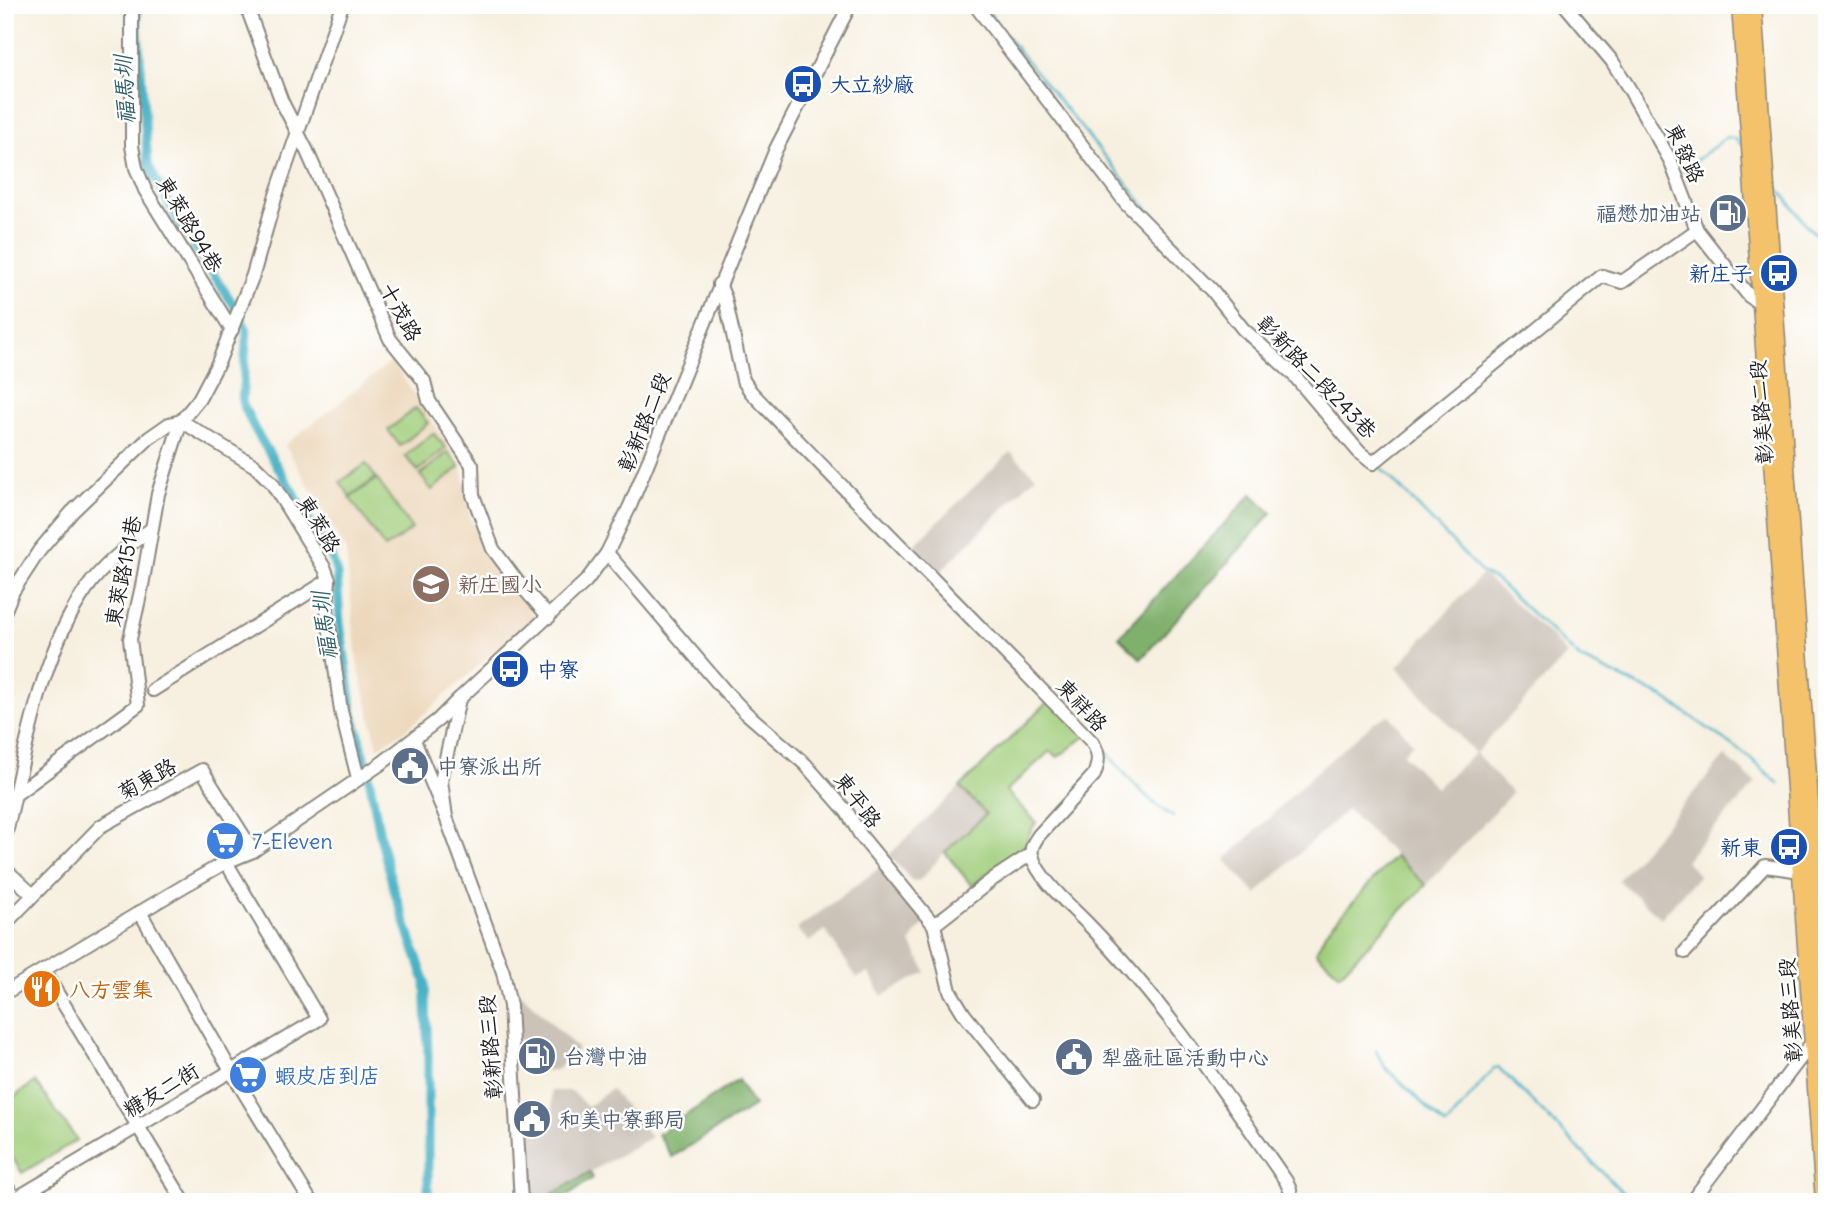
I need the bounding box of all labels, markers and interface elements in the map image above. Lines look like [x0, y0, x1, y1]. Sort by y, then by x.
water label: 福馬圳 [108, 52, 140, 125]
bus stop icon: 大立紗廠 [782, 63, 824, 105]
place label: 大立紗廠 [830, 71, 914, 98]
street label: 東發路 [1659, 119, 1711, 187]
street label: 東萊路94巷 [151, 171, 229, 277]
fuel station icon: 福懋加油站 [1707, 192, 1749, 234]
place label: 福懋加油站 [1596, 200, 1701, 227]
bus stop icon: 新庄子 [1758, 252, 1800, 294]
place label: 新庄子 [1689, 260, 1752, 287]
street label: 十茂路 [374, 278, 428, 346]
street label: 彰新路二段243巷 [1251, 310, 1383, 444]
street label: 彰美路二段 [1744, 359, 1778, 465]
street label: 彰新路二段 [612, 368, 676, 476]
street label: 東萊路 [291, 490, 347, 558]
street label: 東萊路151巷 [99, 513, 147, 629]
school or university icon: 新庄國小 [410, 563, 452, 605]
place label: 新庄國小 [458, 571, 542, 598]
water label: 福馬圳 [305, 587, 343, 662]
bus stop icon: 中寮 [489, 648, 531, 690]
place label: 中寮 [537, 656, 579, 683]
street label: 東祥路 [1051, 673, 1113, 737]
public building icon: 中寮派出所 [389, 745, 431, 787]
street label: 菊東路 [113, 752, 181, 806]
place label: 中寮派出所 [437, 753, 542, 780]
street label: 東平路 [828, 767, 888, 833]
supermarket icon: 7-Eleven [204, 820, 246, 862]
bus stop icon: 新東 [1768, 826, 1810, 868]
place label: 7-Eleven [252, 828, 333, 855]
place label: 新東 [1720, 834, 1762, 861]
street label: 彰美路三段 [1773, 957, 1807, 1063]
restaurant icon: 八方雲集 [21, 968, 63, 1010]
place label: 八方雲集 [69, 976, 153, 1003]
street label: 彰新路三段 [473, 994, 507, 1100]
fuel station icon: 台灣中油 [516, 1035, 558, 1077]
public building icon: 犁盛社區活動中心 [1053, 1036, 1095, 1078]
place label: 台灣中油 [564, 1043, 648, 1070]
place label: 犁盛社區活動中心 [1101, 1044, 1269, 1071]
supermarket icon: 蝦皮店到店 [227, 1054, 269, 1096]
street label: 糖友二街 [118, 1057, 204, 1123]
place label: 蝦皮店到店 [275, 1062, 380, 1089]
public building icon: 和美中寮郵局 [511, 1098, 553, 1140]
place label: 和美中寮郵局 [559, 1106, 685, 1133]

